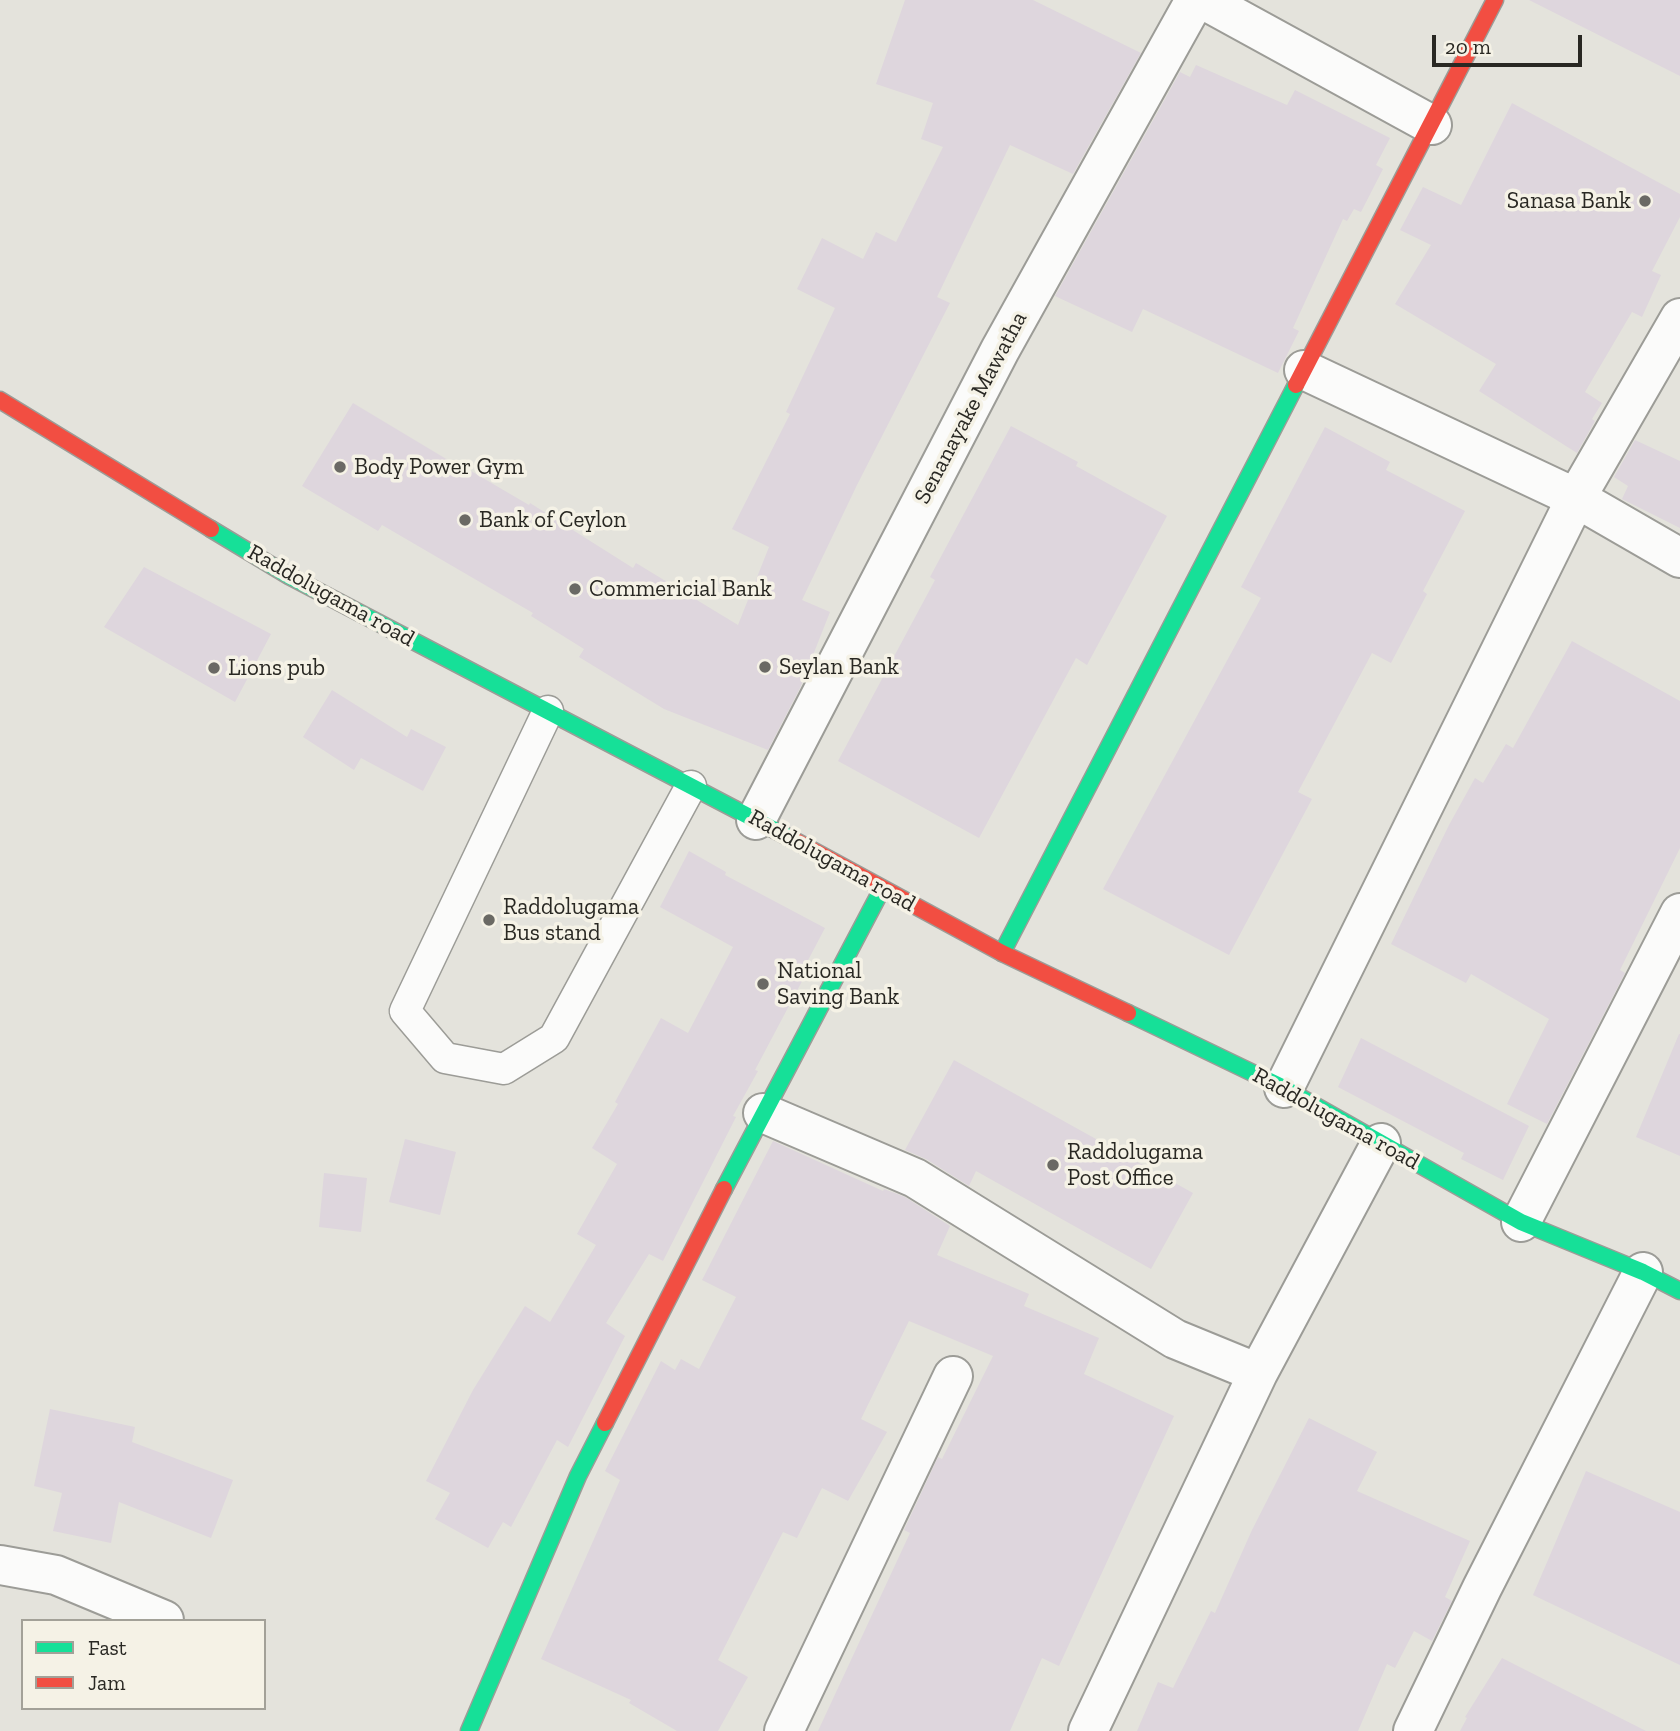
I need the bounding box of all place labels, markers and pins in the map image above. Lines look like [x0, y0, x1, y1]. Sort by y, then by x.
place label: Sanasa Bank [1507, 187, 1631, 215]
marker: Sanasa Bank [1637, 193, 1653, 209]
place label: Body Power Gym [354, 453, 524, 481]
marker: Body Power Gym [332, 459, 348, 475]
place label: Bank of Ceylon [479, 506, 627, 534]
marker: Bank of Ceylon [457, 512, 473, 528]
place label: Commericial Bank [589, 575, 772, 603]
marker: Commericial Bank [567, 581, 583, 597]
place label: Seylan Bank [779, 653, 899, 681]
place label: Lions pub [228, 654, 325, 682]
marker: Seylan Bank [757, 659, 773, 675]
marker: Lions pub [206, 660, 222, 676]
place label: Raddolugama Bus stand [503, 893, 639, 947]
marker: Raddolugama Bus stand [481, 912, 497, 928]
place label: National Saving Bank [777, 957, 899, 1011]
marker: National Saving Bank [755, 976, 771, 992]
place label: Raddolugama Post Office [1067, 1138, 1203, 1192]
marker: Raddolugama Post Office [1045, 1157, 1061, 1173]

